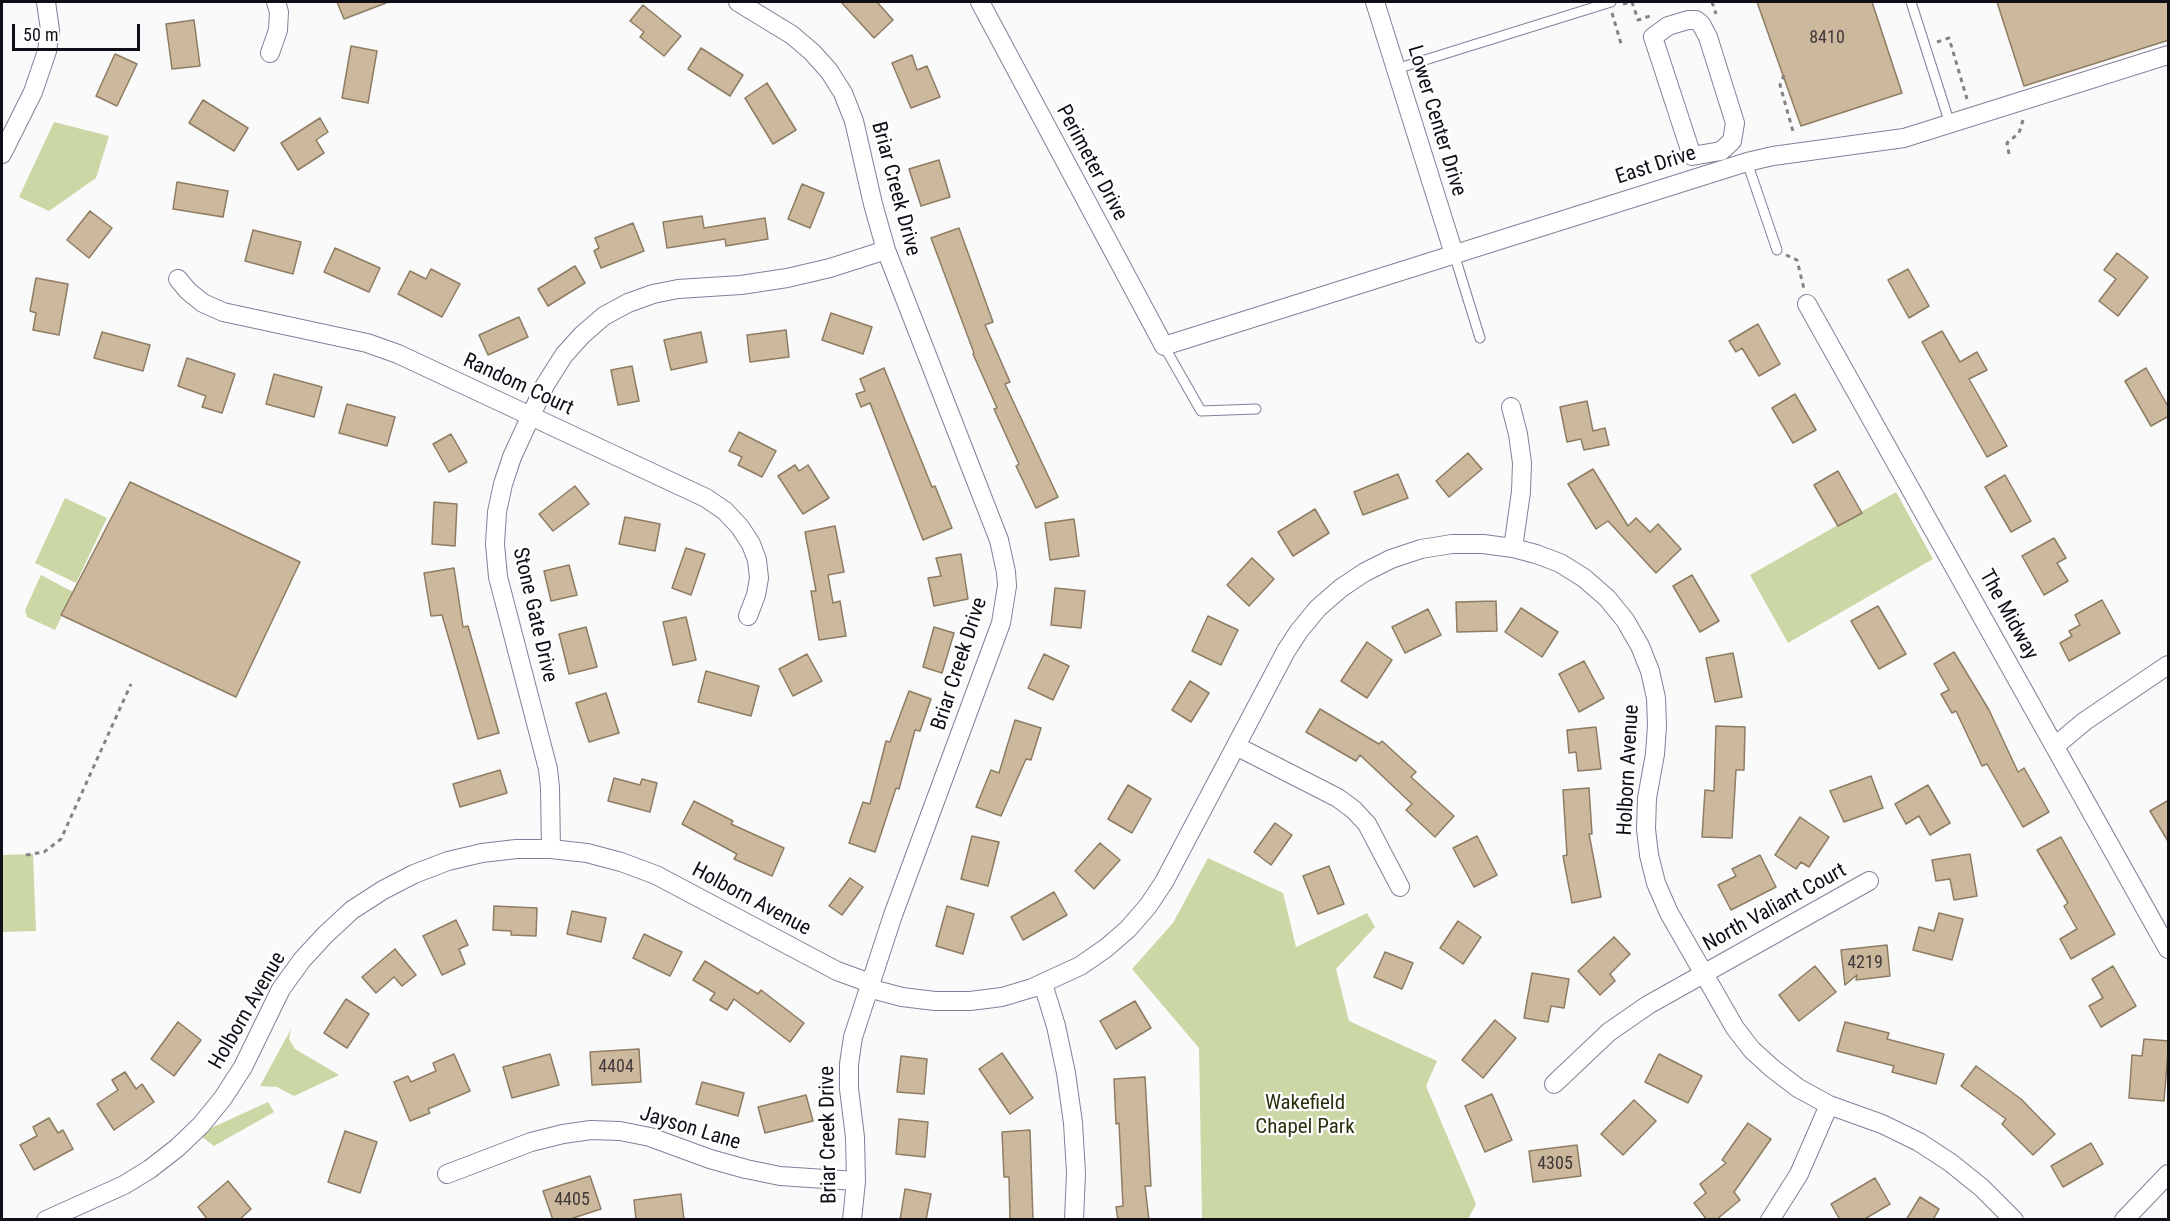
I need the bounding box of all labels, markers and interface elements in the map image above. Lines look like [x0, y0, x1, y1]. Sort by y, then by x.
scale bar [15, 12, 142, 50]
text: 50 m [23, 24, 58, 45]
house number: 8410 [1809, 27, 1845, 49]
street label: Lower Center Drive [1401, 43, 1471, 199]
street label: Perimeter Drive [1050, 101, 1132, 225]
street label: Briar Creek Drive [865, 119, 925, 259]
street label: East Drive [1613, 141, 1699, 191]
street label: Random Court [459, 349, 577, 421]
street label: Stone Gate Drive [506, 545, 562, 685]
street label: The Midway [1973, 566, 2043, 664]
street label: Briar Creek Drive [927, 595, 993, 733]
street label: Holborn Avenue [1613, 704, 1645, 836]
street label: Holborn Avenue [687, 858, 815, 942]
street label: North Valiant Court [1699, 858, 1851, 958]
street label: Holborn Avenue [204, 948, 292, 1074]
house number: 4219 [1847, 952, 1883, 974]
house number: 4404 [598, 1056, 634, 1078]
street label: Briar Creek Drive [815, 1066, 843, 1204]
park label: Wakefield Chapel Park [1255, 1091, 1355, 1141]
street label: Jayson Lane [637, 1102, 743, 1156]
house number: 4305 [1537, 1153, 1573, 1175]
house number: 4405 [554, 1189, 590, 1211]

